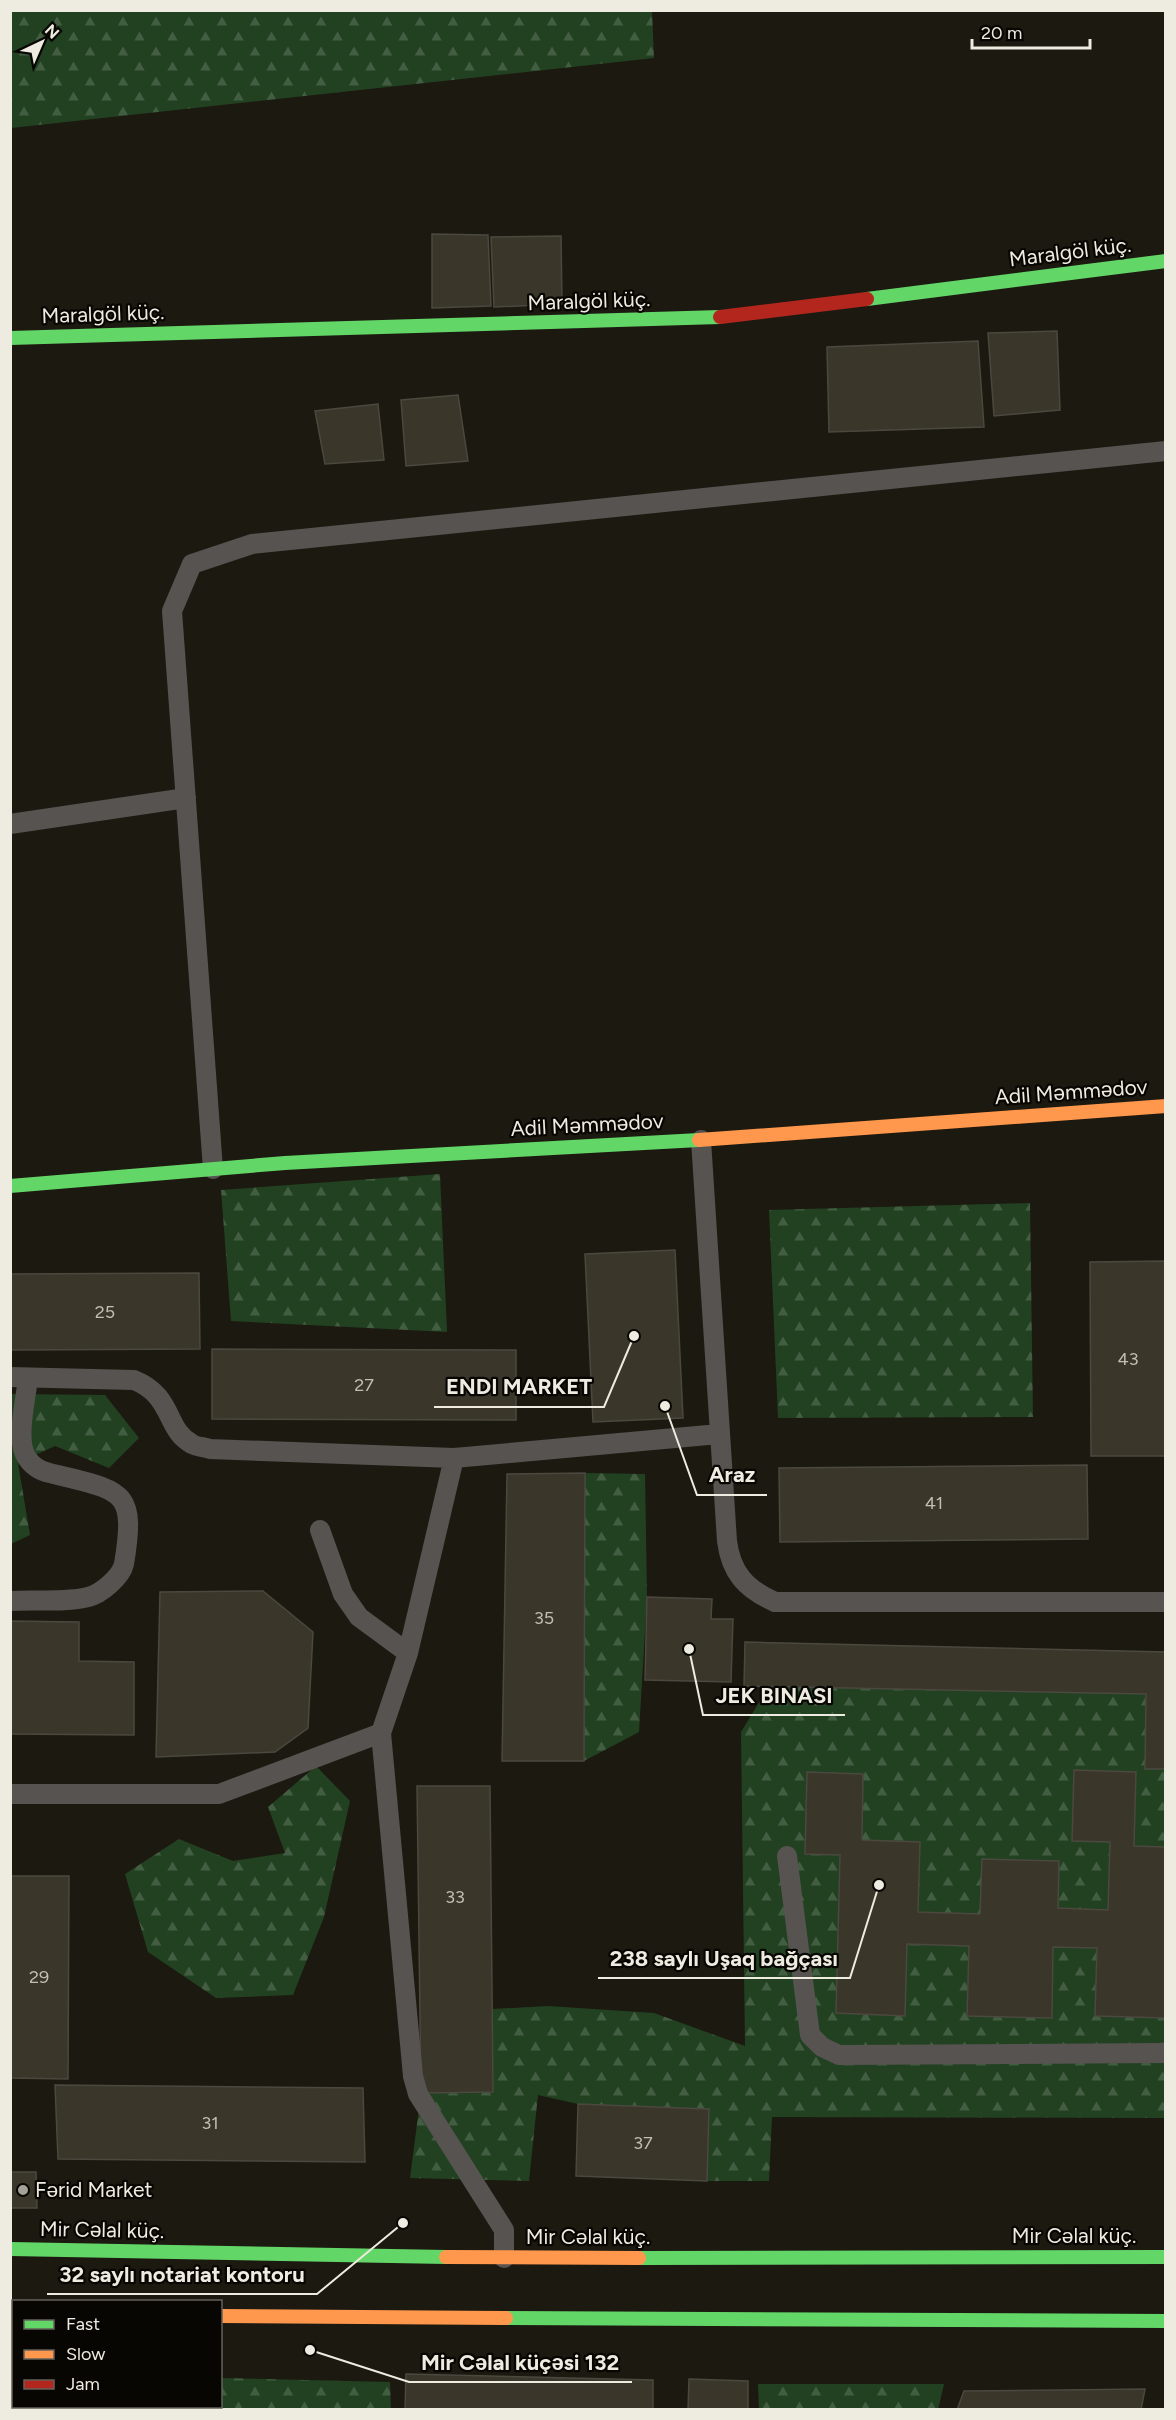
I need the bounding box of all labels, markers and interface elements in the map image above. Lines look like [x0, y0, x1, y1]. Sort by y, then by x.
north arrow [12, 12, 72, 72]
scale bar [972, 12, 1090, 50]
text: N [41, 20, 63, 43]
text: 20 m [981, 22, 1022, 44]
street label: Maralgöl küç. [1007, 232, 1132, 271]
street label: Maralgöl küç. [527, 286, 651, 315]
street label: Maralgöl küç. [41, 299, 165, 328]
street label: Adil Məmmədov [994, 1074, 1148, 1109]
street label: Adil Məmmədov [510, 1108, 664, 1141]
house number: 25 [95, 1301, 115, 1323]
house number: 43 [1118, 1348, 1138, 1370]
callout: ENDI MARKET [434, 1367, 604, 1407]
text: ENDI MARKET [446, 1373, 592, 1400]
house number: 27 [354, 1374, 374, 1396]
callout: Araz [697, 1455, 767, 1495]
text: Araz [709, 1461, 755, 1488]
house number: 41 [925, 1492, 943, 1514]
house number: 35 [534, 1607, 554, 1629]
callout: JEK BINASI [703, 1675, 845, 1715]
text: JEK BINASI [715, 1682, 833, 1709]
house number: 33 [445, 1886, 465, 1908]
callout: 238 saylı Uşaq bağçası [598, 1938, 850, 1978]
text: 238 saylı Uşaq bağçası [610, 1945, 838, 1972]
house number: 29 [29, 1966, 49, 1988]
house number: 31 [201, 2112, 219, 2134]
house number: 37 [633, 2132, 653, 2154]
place label: Fərid Market [35, 2177, 153, 2202]
marker: Fərid Market [16, 2183, 30, 2197]
street label: Mir Cəlal küç. [40, 2216, 164, 2243]
street label: Mir Cəlal küç. [1012, 2223, 1136, 2248]
street label: Mir Cəlal küç. [526, 2224, 650, 2249]
callout: 32 saylı notariat kontoru [47, 2254, 317, 2294]
text: 32 saylı notariat kontoru [59, 2261, 305, 2288]
legend [12, 2300, 222, 2408]
text: Fast [66, 2313, 100, 2335]
callout: Mir Cəlal küçəsi 132 [409, 2342, 632, 2382]
text: Slow [66, 2343, 105, 2365]
text: Mir Cəlal küçəsi 132 [421, 2349, 619, 2376]
text: Jam [66, 2373, 100, 2395]

